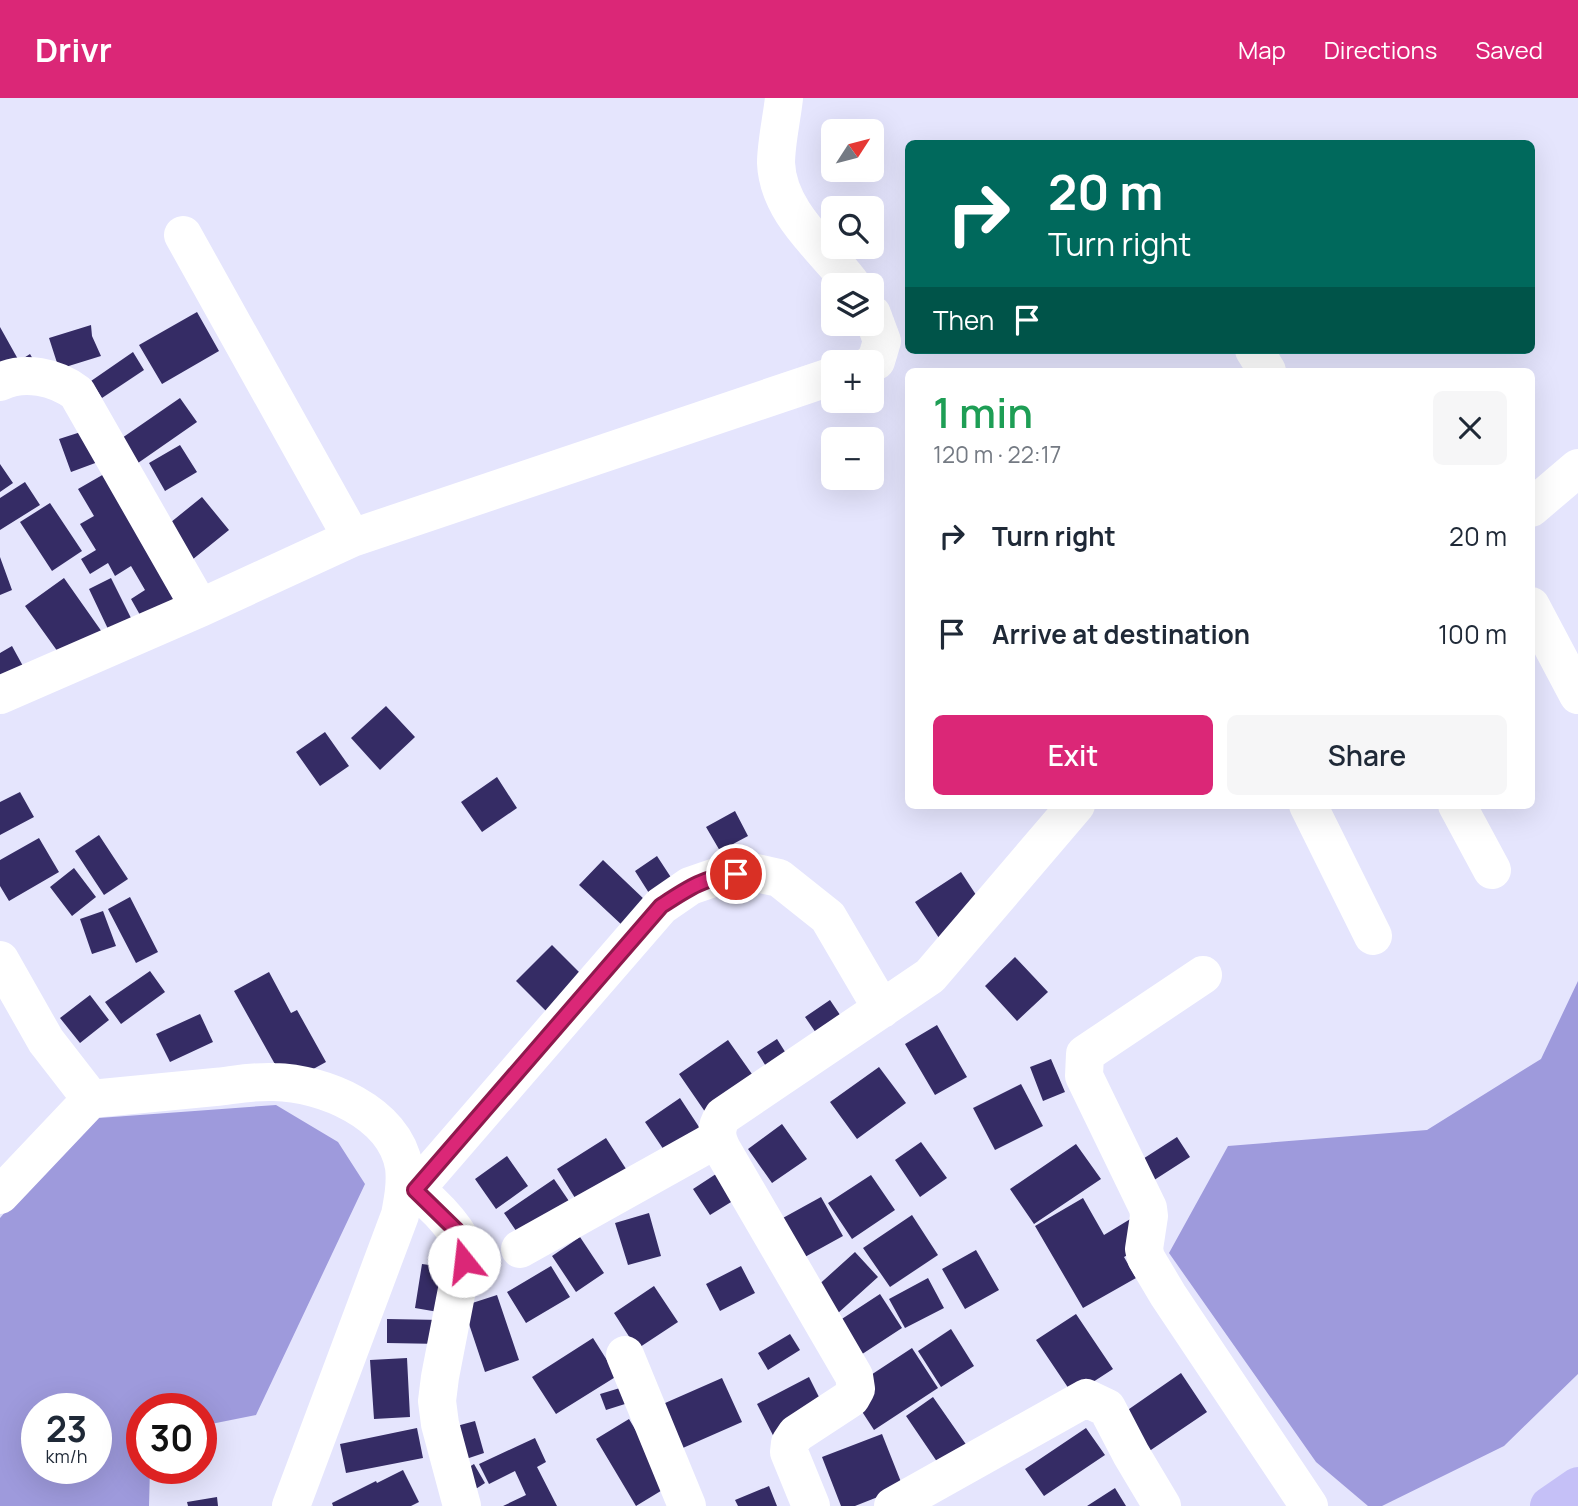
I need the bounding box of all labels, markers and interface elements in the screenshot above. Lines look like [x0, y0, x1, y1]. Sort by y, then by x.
text: Drivr [35, 27, 112, 72]
text: Map [1238, 33, 1286, 66]
text: Directions [1324, 33, 1437, 66]
text: Saved [1475, 33, 1543, 66]
north arrow [821, 119, 884, 182]
map controls [821, 119, 884, 490]
text: 20 m [1048, 158, 1163, 225]
icon: right [933, 168, 1024, 259]
button: search [821, 196, 884, 259]
text: Turn right [1048, 222, 1191, 266]
button: layers [821, 273, 884, 336]
icon: arrive [1008, 301, 1046, 339]
text: Then [933, 302, 994, 338]
button: + [821, 350, 884, 413]
text: 1 min [933, 383, 1033, 441]
button: close [1433, 391, 1507, 465]
button: − [821, 427, 884, 490]
text: 120 m · 22:17 [933, 438, 1061, 470]
icon: right [933, 517, 971, 555]
text: Turn right [992, 518, 1116, 554]
text: 20 m [1449, 518, 1507, 554]
icon: arrive [933, 615, 971, 653]
text: Arrive at destination [992, 616, 1250, 652]
text: 100 m [1438, 616, 1507, 652]
button: Exit [933, 715, 1213, 795]
button: Share [1227, 715, 1507, 795]
pin [706, 844, 766, 904]
icon: arrive [717, 855, 755, 893]
position arrow [427, 1224, 501, 1298]
speed limit sign: 30 [126, 1393, 217, 1484]
text: 23 [46, 1405, 87, 1453]
text: km/h [46, 1444, 87, 1468]

